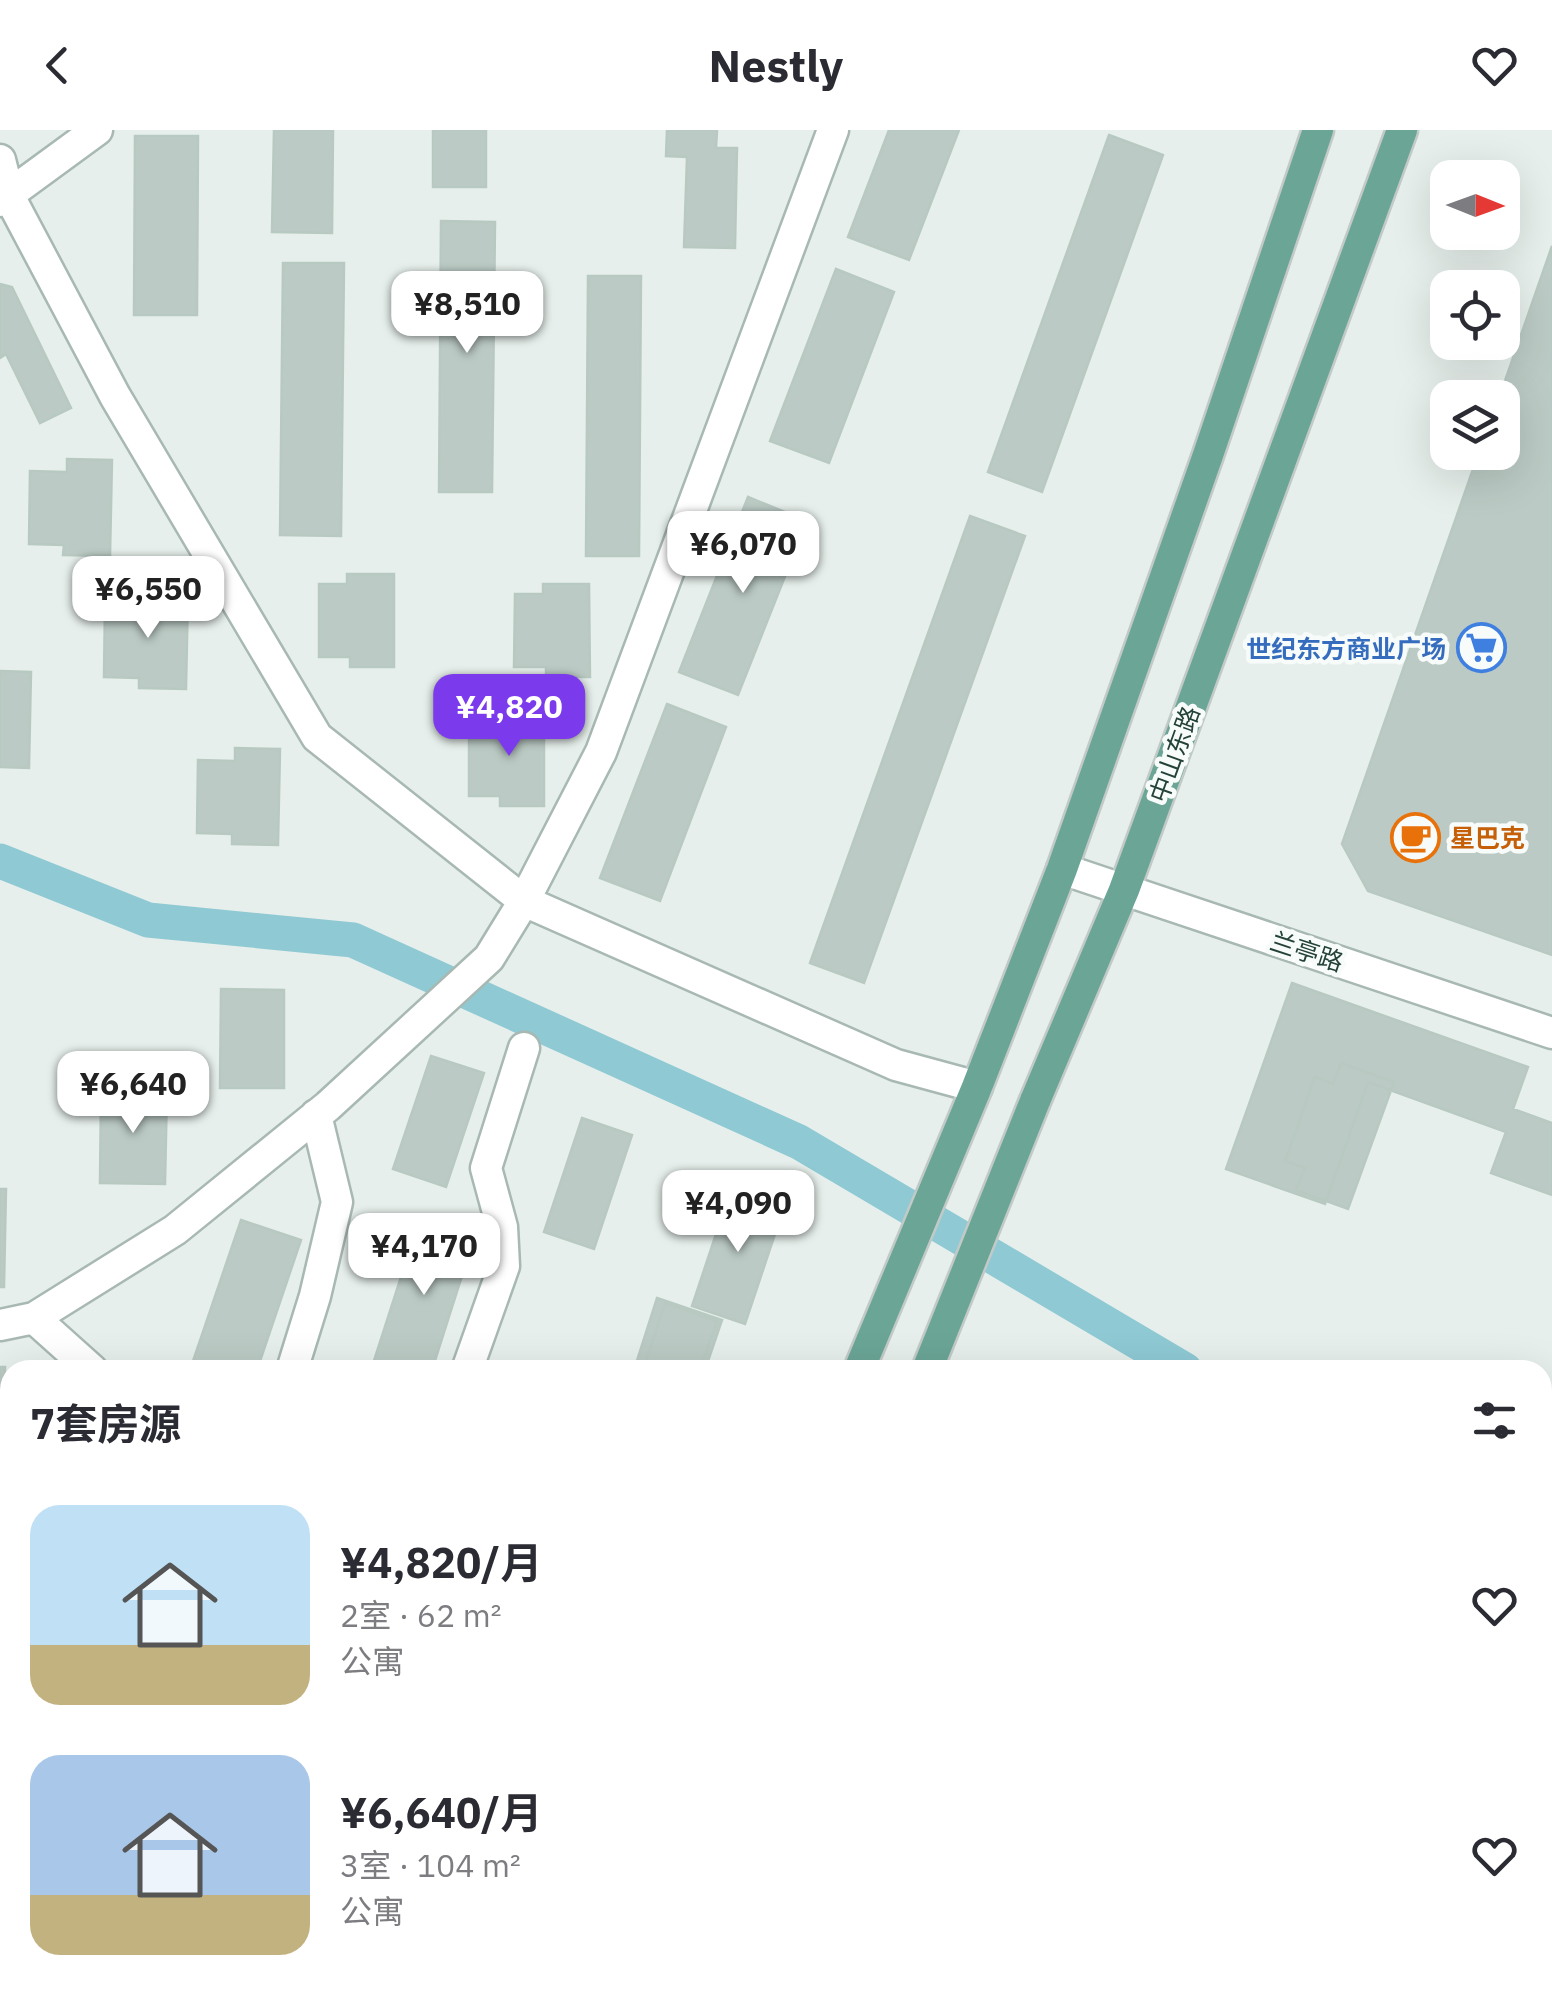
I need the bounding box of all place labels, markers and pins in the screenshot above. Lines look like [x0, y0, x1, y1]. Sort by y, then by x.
pin: ¥8,510 [386, 271, 548, 356]
pin: ¥6,070 [662, 511, 824, 596]
pin: ¥6,550 [67, 556, 229, 641]
supermarket icon: 世纪东方商业广场 [1455, 622, 1507, 674]
place label: 世纪东方商业广场 [1246, 632, 1446, 665]
pin: ¥4,820 [428, 674, 590, 759]
cafe icon: 星巴克 [1389, 811, 1441, 863]
place label: 星巴克 [1450, 821, 1525, 854]
pin: ¥6,640 [52, 1051, 214, 1136]
pin: ¥4,090 [657, 1170, 819, 1255]
pin: ¥4,170 [343, 1213, 505, 1298]

